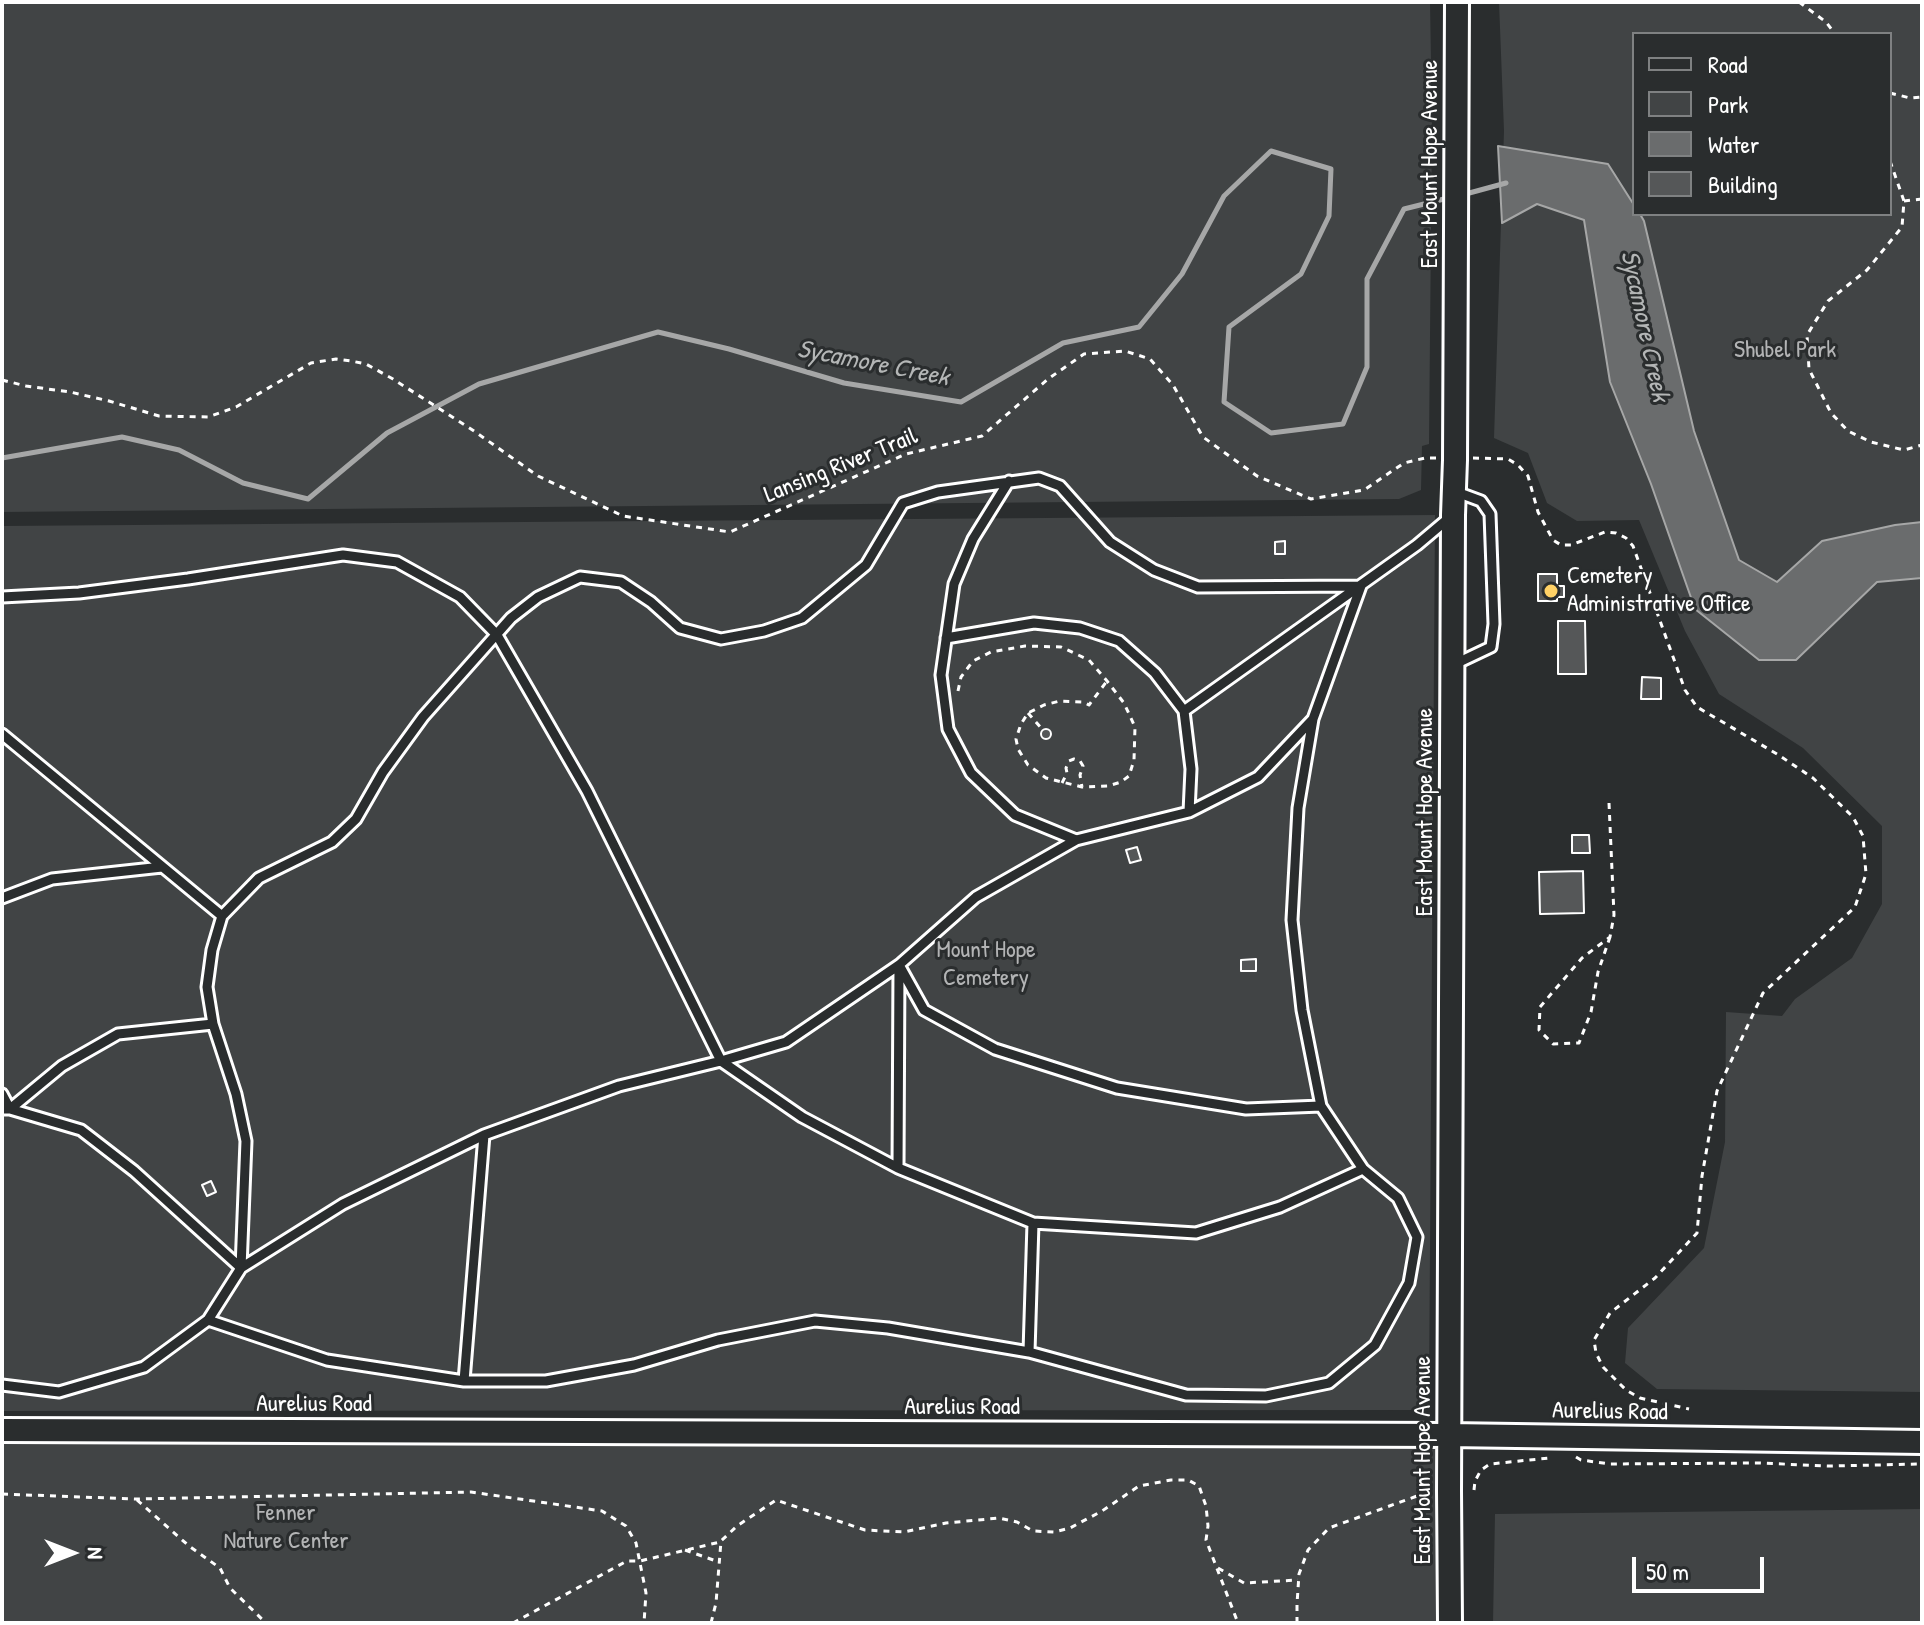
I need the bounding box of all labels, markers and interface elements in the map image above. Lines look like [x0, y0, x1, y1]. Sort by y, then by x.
legend [1632, 32, 1892, 216]
text: Road [1708, 48, 1747, 80]
street label: East Mount Hope Avenue [1417, 60, 1445, 268]
text: Park [1708, 88, 1748, 120]
text: Water [1708, 128, 1759, 160]
text: Building [1708, 168, 1778, 200]
water label: Sycamore Creek [1613, 248, 1675, 404]
water label: Sycamore Creek [795, 334, 951, 394]
park label: Shubel Park [1734, 337, 1836, 365]
street label: Lansing River Trail [760, 422, 922, 510]
place label: Cemetery Administrative Office [1567, 563, 1751, 619]
marker: Cemetery Administrative Office [1542, 582, 1560, 600]
street label: East Mount Hope Avenue [1412, 708, 1440, 916]
park label: Mount Hope Cemetery [937, 937, 1035, 993]
street label: East Mount Hope Avenue [1410, 1356, 1438, 1564]
street label: Aurelius Road [256, 1391, 372, 1419]
street label: Aurelius Road [904, 1394, 1020, 1422]
street label: Aurelius Road [1552, 1397, 1668, 1427]
park label: Fenner Nature Center [224, 1500, 348, 1556]
north arrow [32, 1513, 112, 1593]
scale bar [1636, 1541, 1768, 1591]
text: N [81, 1547, 111, 1559]
text: 50 m [1646, 1555, 1689, 1587]

